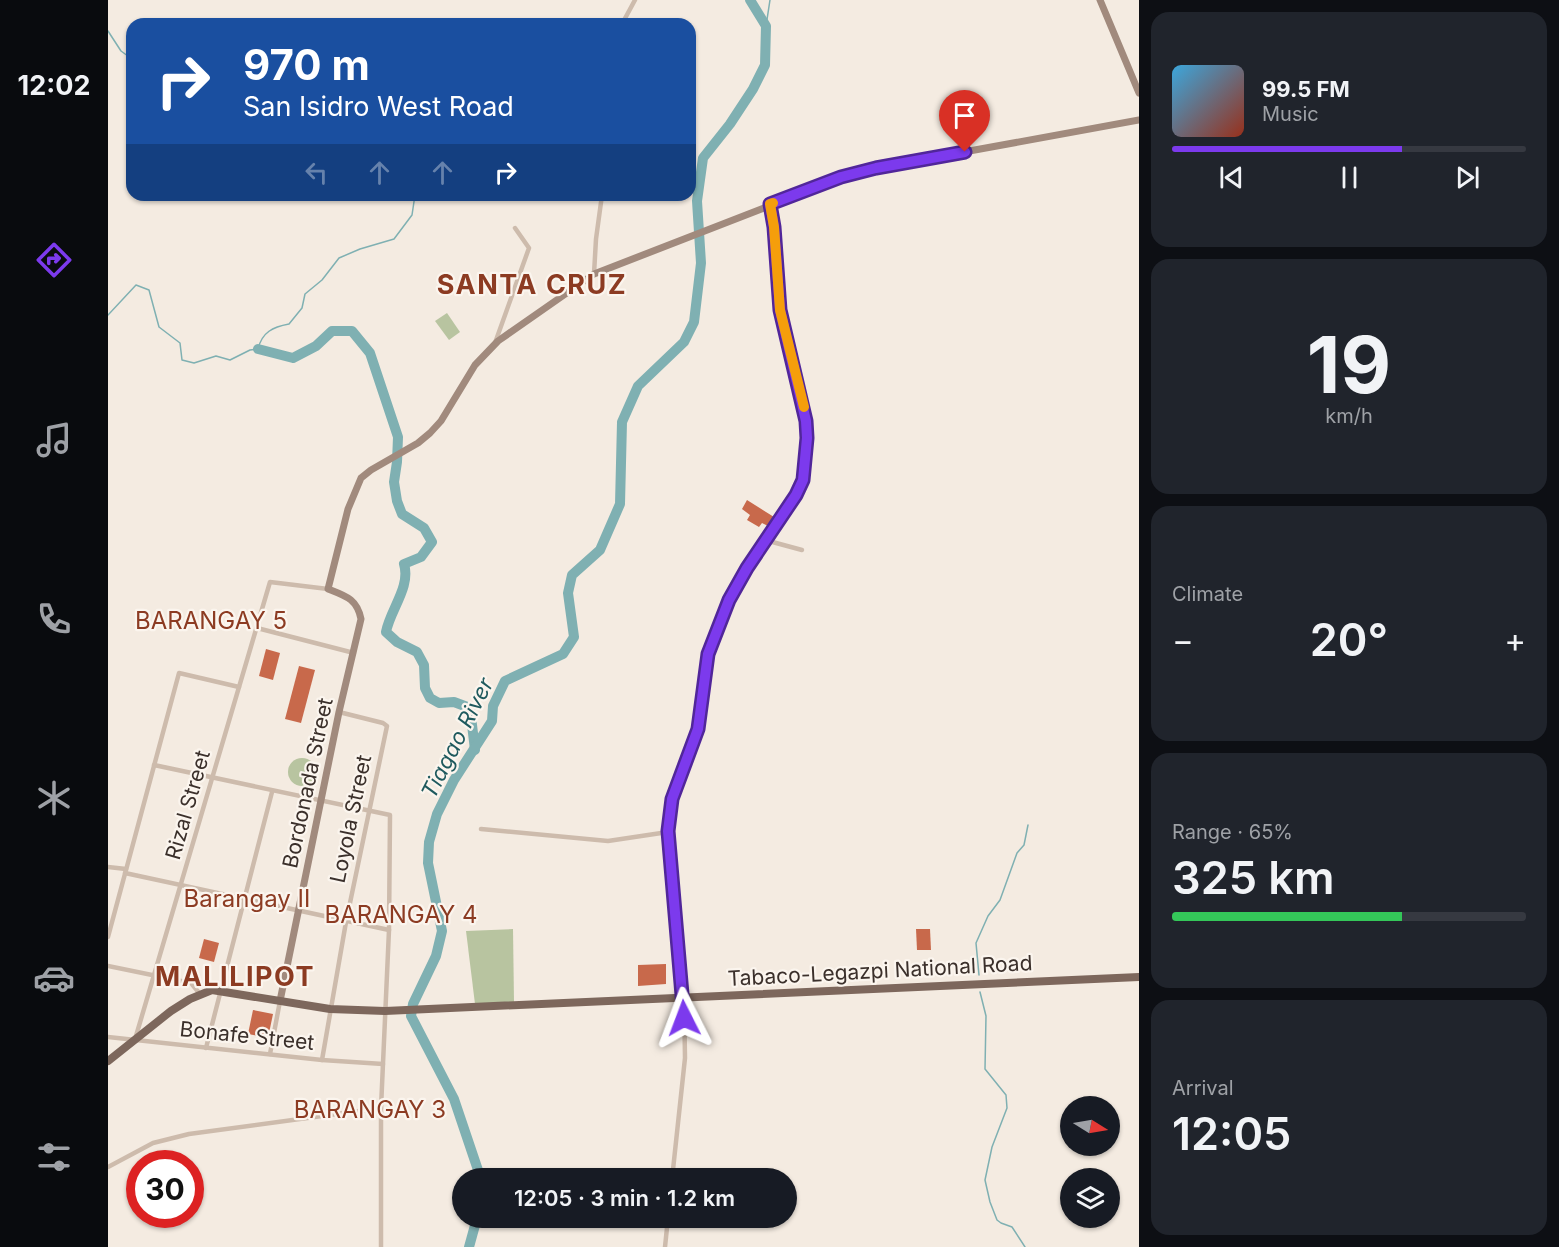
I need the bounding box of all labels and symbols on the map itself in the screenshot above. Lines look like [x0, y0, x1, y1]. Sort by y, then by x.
pin [939, 90, 990, 152]
district label: SANTA CRUZ [437, 268, 627, 301]
district label: BARANGAY 5 [135, 606, 287, 635]
water label: Tiagao River [415, 673, 499, 803]
street label: Bordonada Street [277, 695, 338, 870]
street label: Rizal Street [160, 747, 215, 862]
street label: Loyola Street [325, 753, 376, 885]
district label: Barangay Ⅱ [184, 884, 310, 913]
district label: BARANGAY 4 [324, 900, 478, 929]
street label: Tabaco-Legazpi National Road [727, 950, 1033, 991]
district label: MALILIPOT [155, 960, 315, 993]
position arrow [652, 986, 716, 1050]
street label: Bonafe Street [179, 1016, 316, 1055]
district label: BARANGAY 3 [294, 1095, 446, 1124]
north arrow [1060, 1096, 1120, 1156]
speed limit sign: 30 [126, 1150, 204, 1228]

